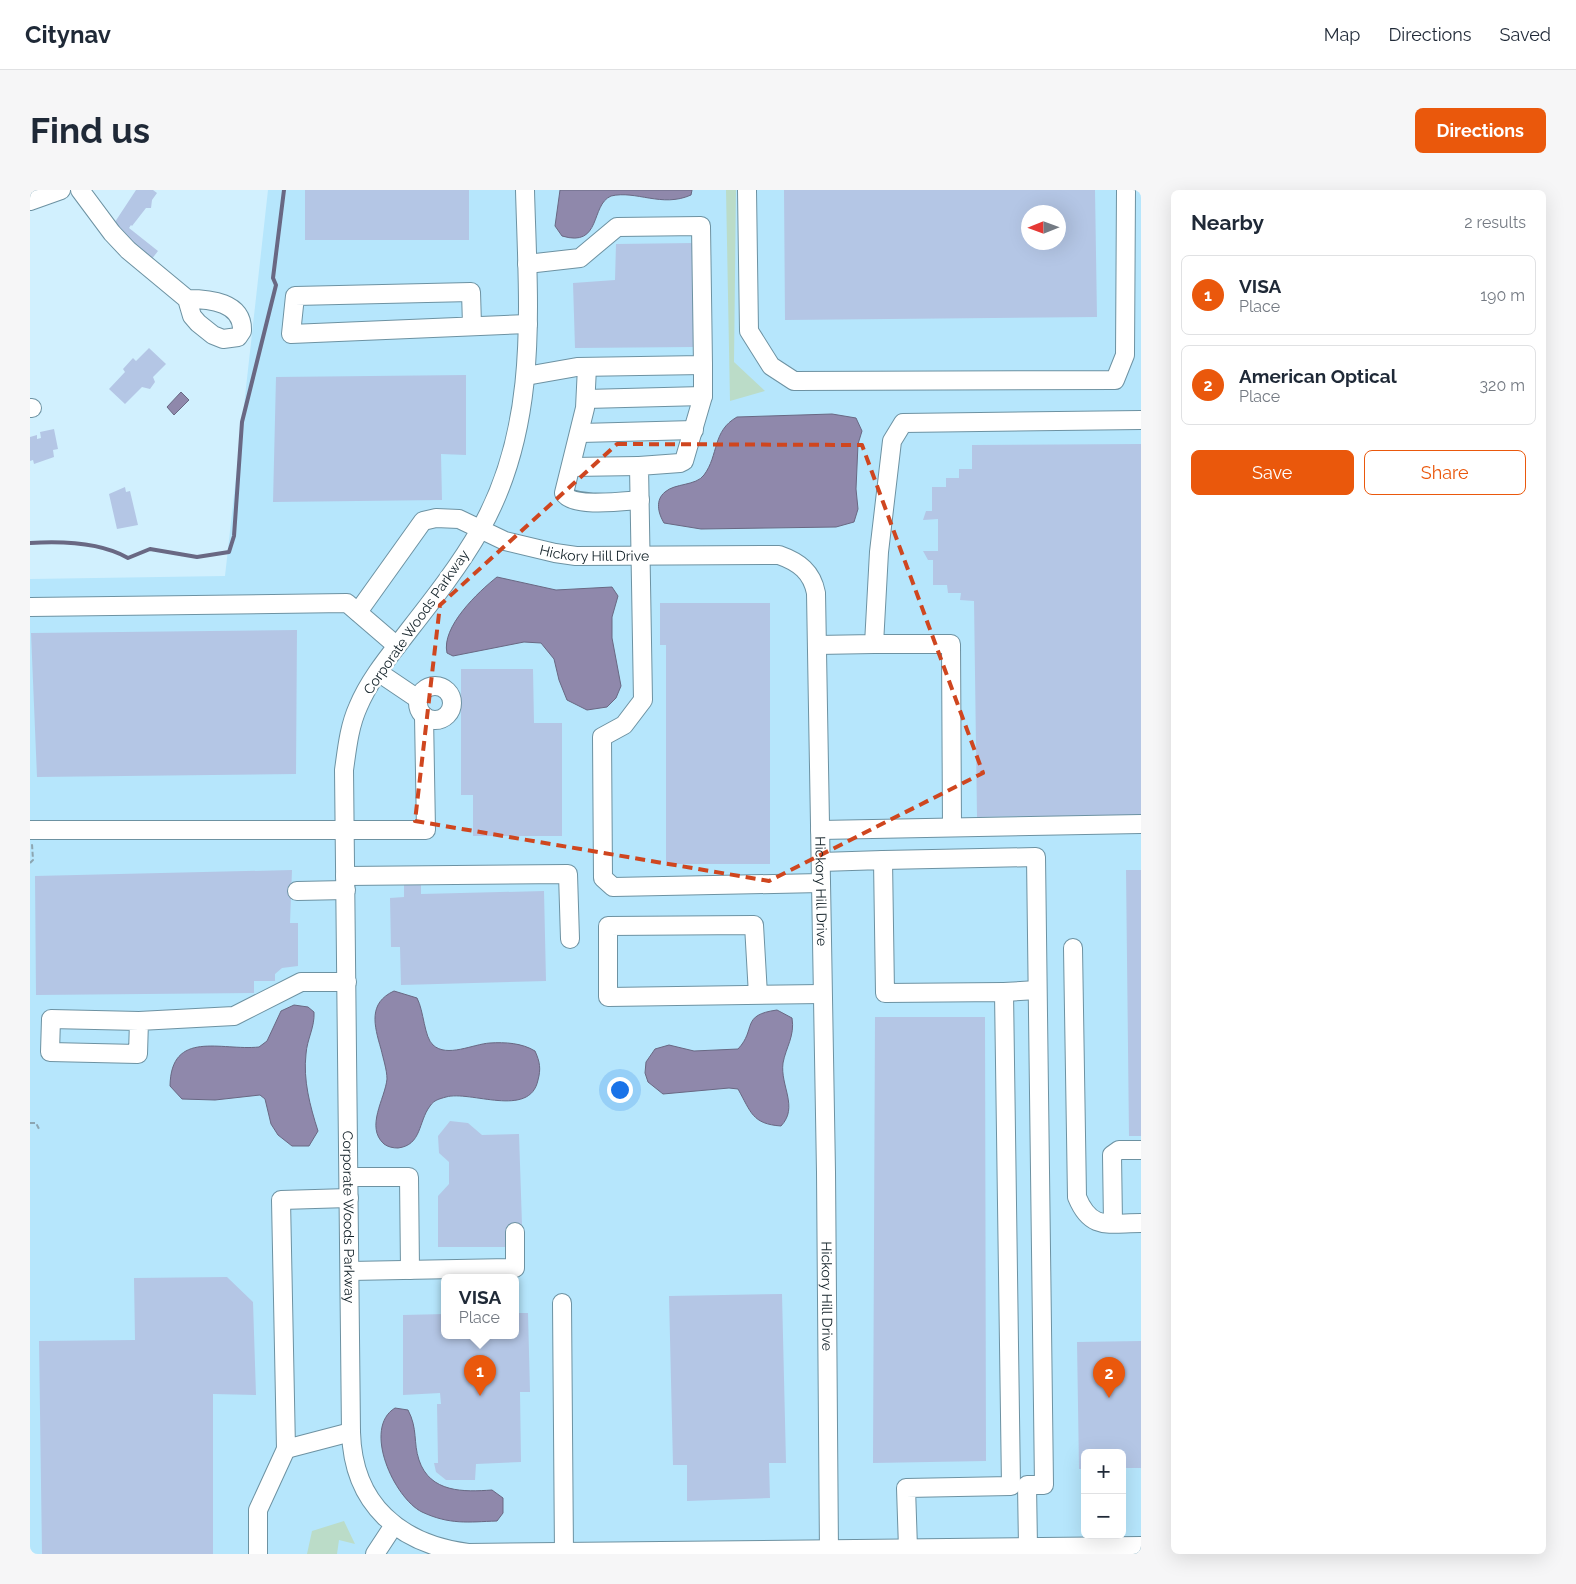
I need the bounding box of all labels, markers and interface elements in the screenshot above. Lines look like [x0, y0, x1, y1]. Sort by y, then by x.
text: Citynav [25, 20, 111, 49]
text: Map [1324, 24, 1360, 45]
text: Directions [1388, 24, 1472, 45]
text: Saved [1500, 24, 1551, 45]
button: Directions [1415, 108, 1546, 153]
text: Find us [30, 110, 150, 151]
north arrow [1021, 205, 1066, 250]
text: Nearby [1191, 210, 1264, 235]
text: 2 results [1464, 213, 1526, 232]
text: VISA [1239, 275, 1281, 297]
text: 1 [1204, 286, 1212, 305]
text: 190 m [1480, 286, 1525, 305]
text: Place [1239, 297, 1280, 316]
text: American Optical [1239, 365, 1397, 387]
text: 2 [1203, 376, 1213, 395]
text: 320 m [1480, 376, 1525, 395]
text: Place [1239, 387, 1280, 406]
button: Save [1191, 450, 1354, 495]
button: Share [1364, 450, 1526, 495]
street label: Hickory Hill Drive [538, 542, 649, 564]
street label: Corporate Woods Parkway [360, 546, 472, 697]
street label: Hickory Hill Drive [812, 836, 830, 946]
your location [607, 1077, 633, 1103]
street label: Corporate Woods Parkway [340, 1131, 358, 1304]
street label: Hickory Hill Drive [819, 1241, 835, 1351]
popup [441, 1274, 519, 1339]
text: VISA [459, 1286, 501, 1308]
text: Place [459, 1308, 500, 1327]
pin: 1 [464, 1355, 496, 1396]
pin: 2 [1093, 1357, 1125, 1398]
map controls [1081, 1449, 1126, 1539]
button: + [1081, 1449, 1126, 1494]
button: − [1081, 1494, 1126, 1539]

